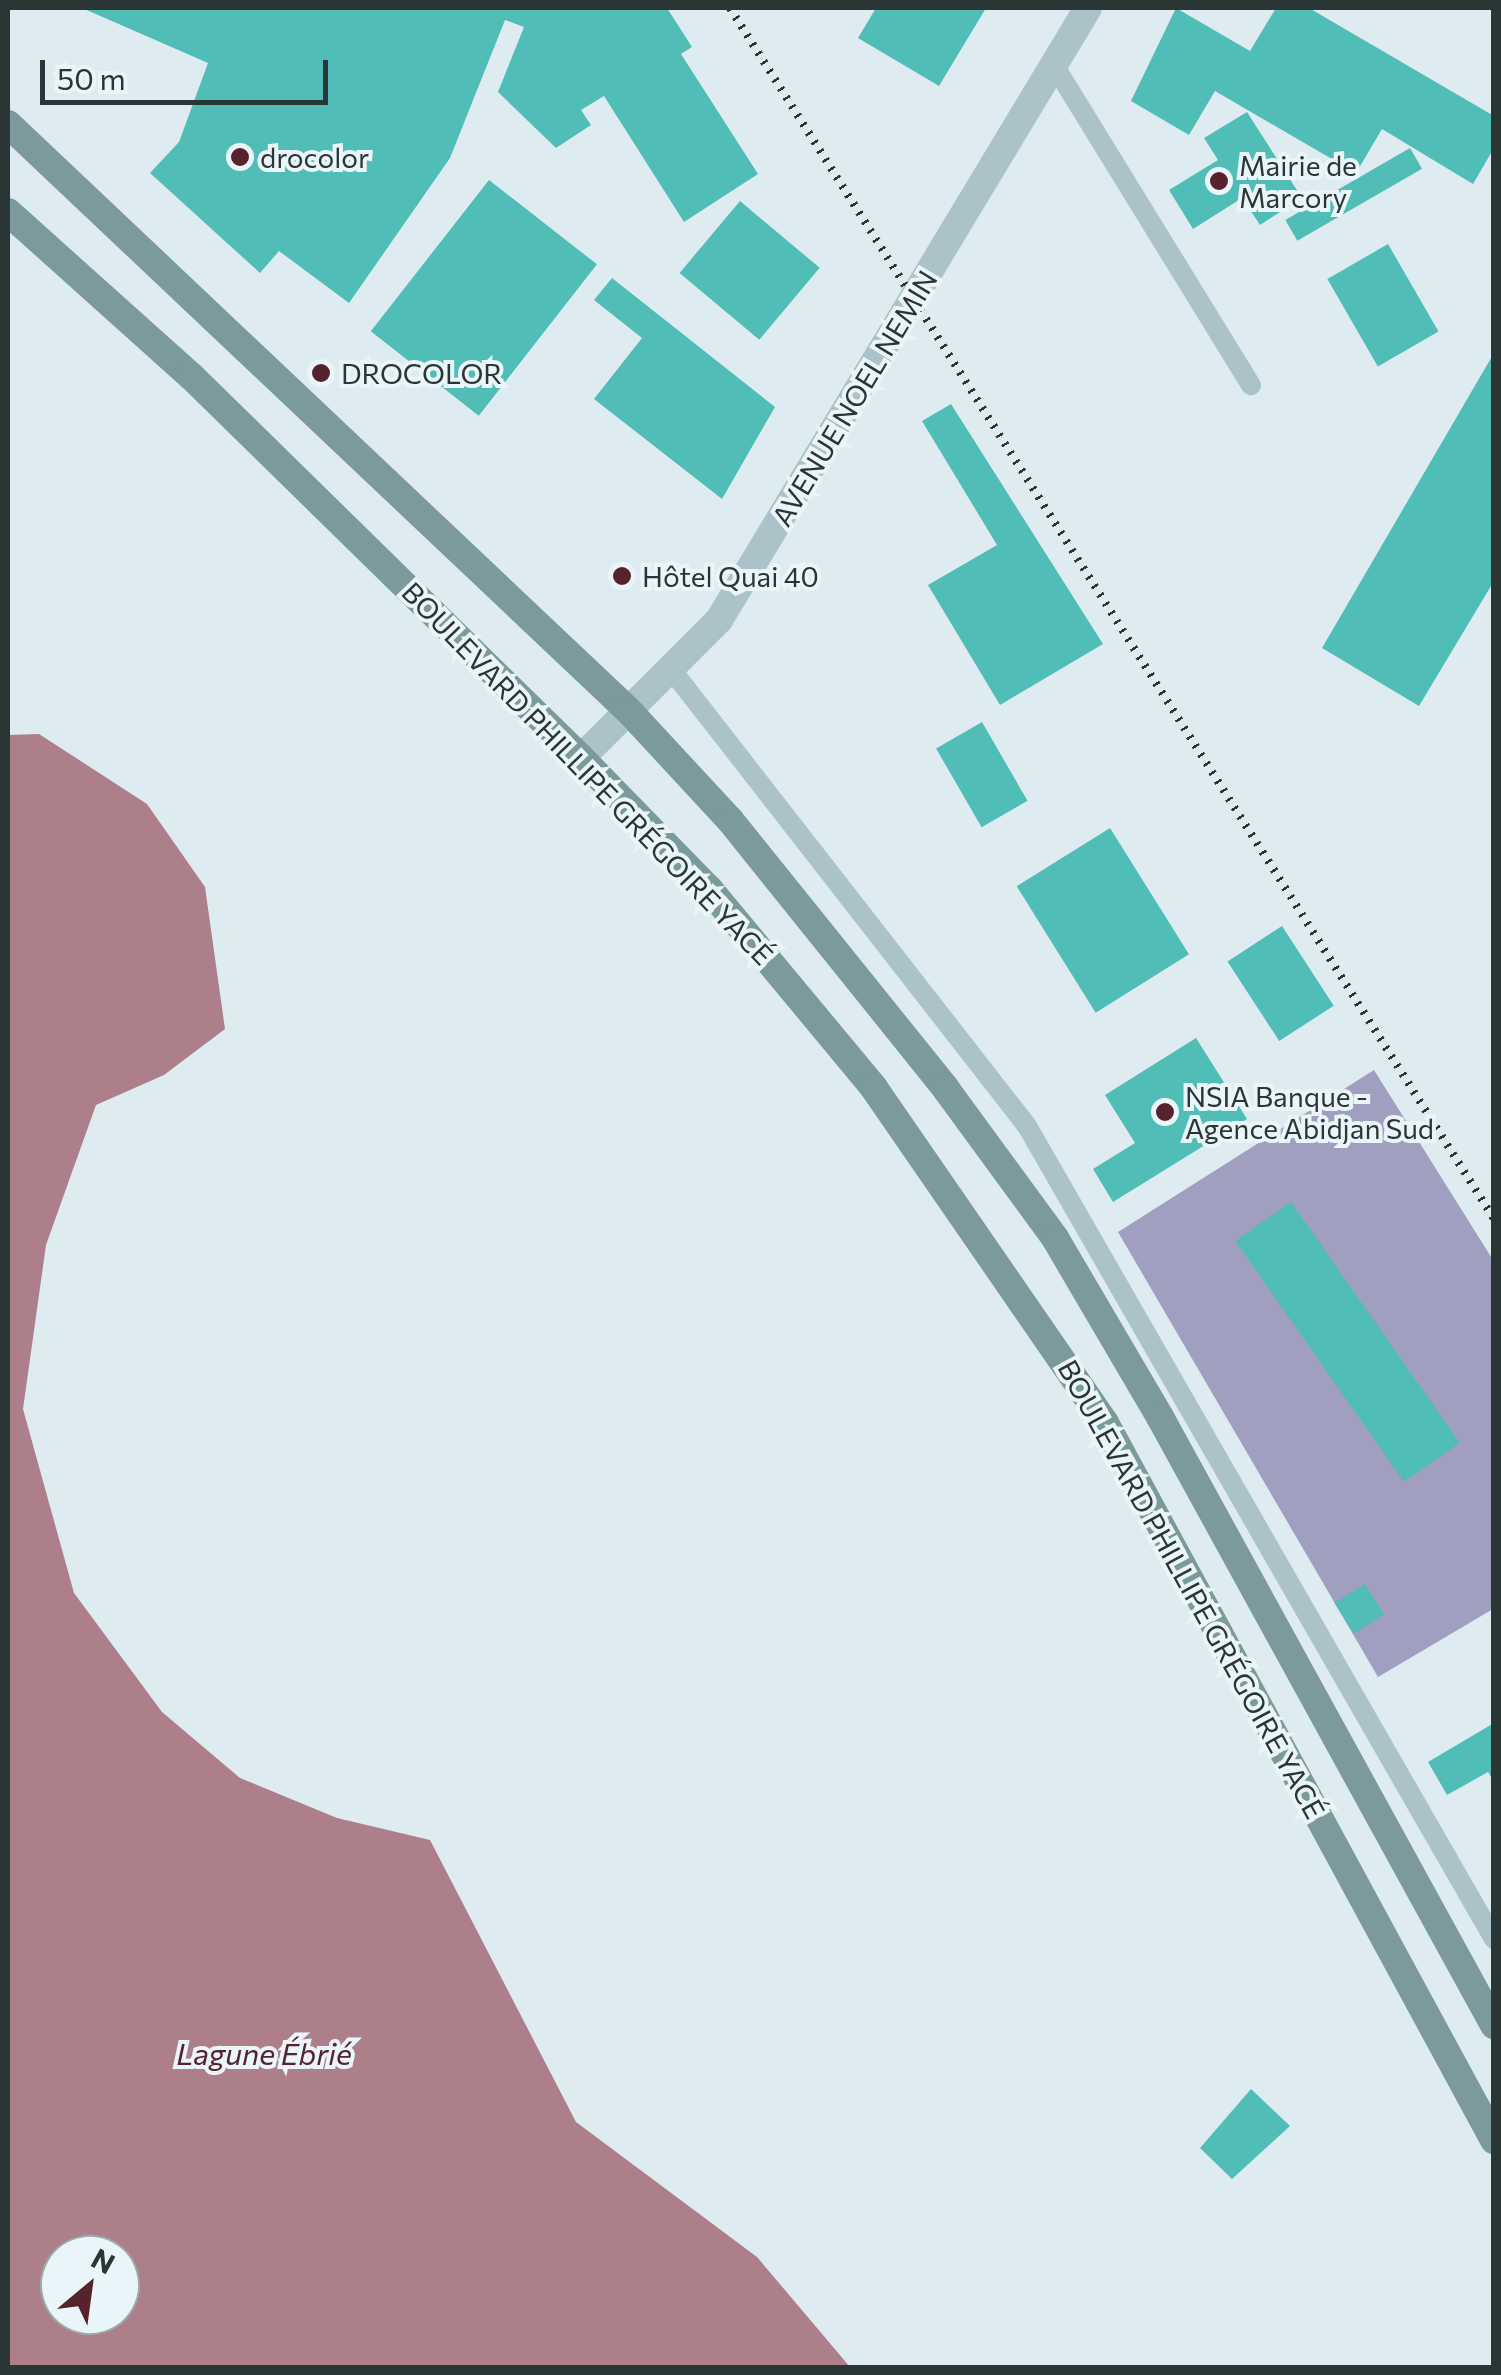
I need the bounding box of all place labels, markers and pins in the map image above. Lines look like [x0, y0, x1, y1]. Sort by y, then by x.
place label: drocolor [260, 140, 369, 174]
marker: drocolor [229, 146, 251, 168]
place label: Mairie de Marcory [1239, 148, 1357, 214]
marker: Mairie de Marcory [1208, 170, 1230, 192]
place label: DROCOLOR [341, 356, 502, 390]
marker: DROCOLOR [310, 362, 332, 384]
place label: Hôtel Quai 40 [642, 559, 819, 593]
marker: Hôtel Quai 40 [611, 565, 633, 587]
place label: NSIA Banque - Agence Abidjan Sud [1185, 1079, 1434, 1145]
marker: NSIA Banque - Agence Abidjan Sud [1154, 1101, 1176, 1123]

